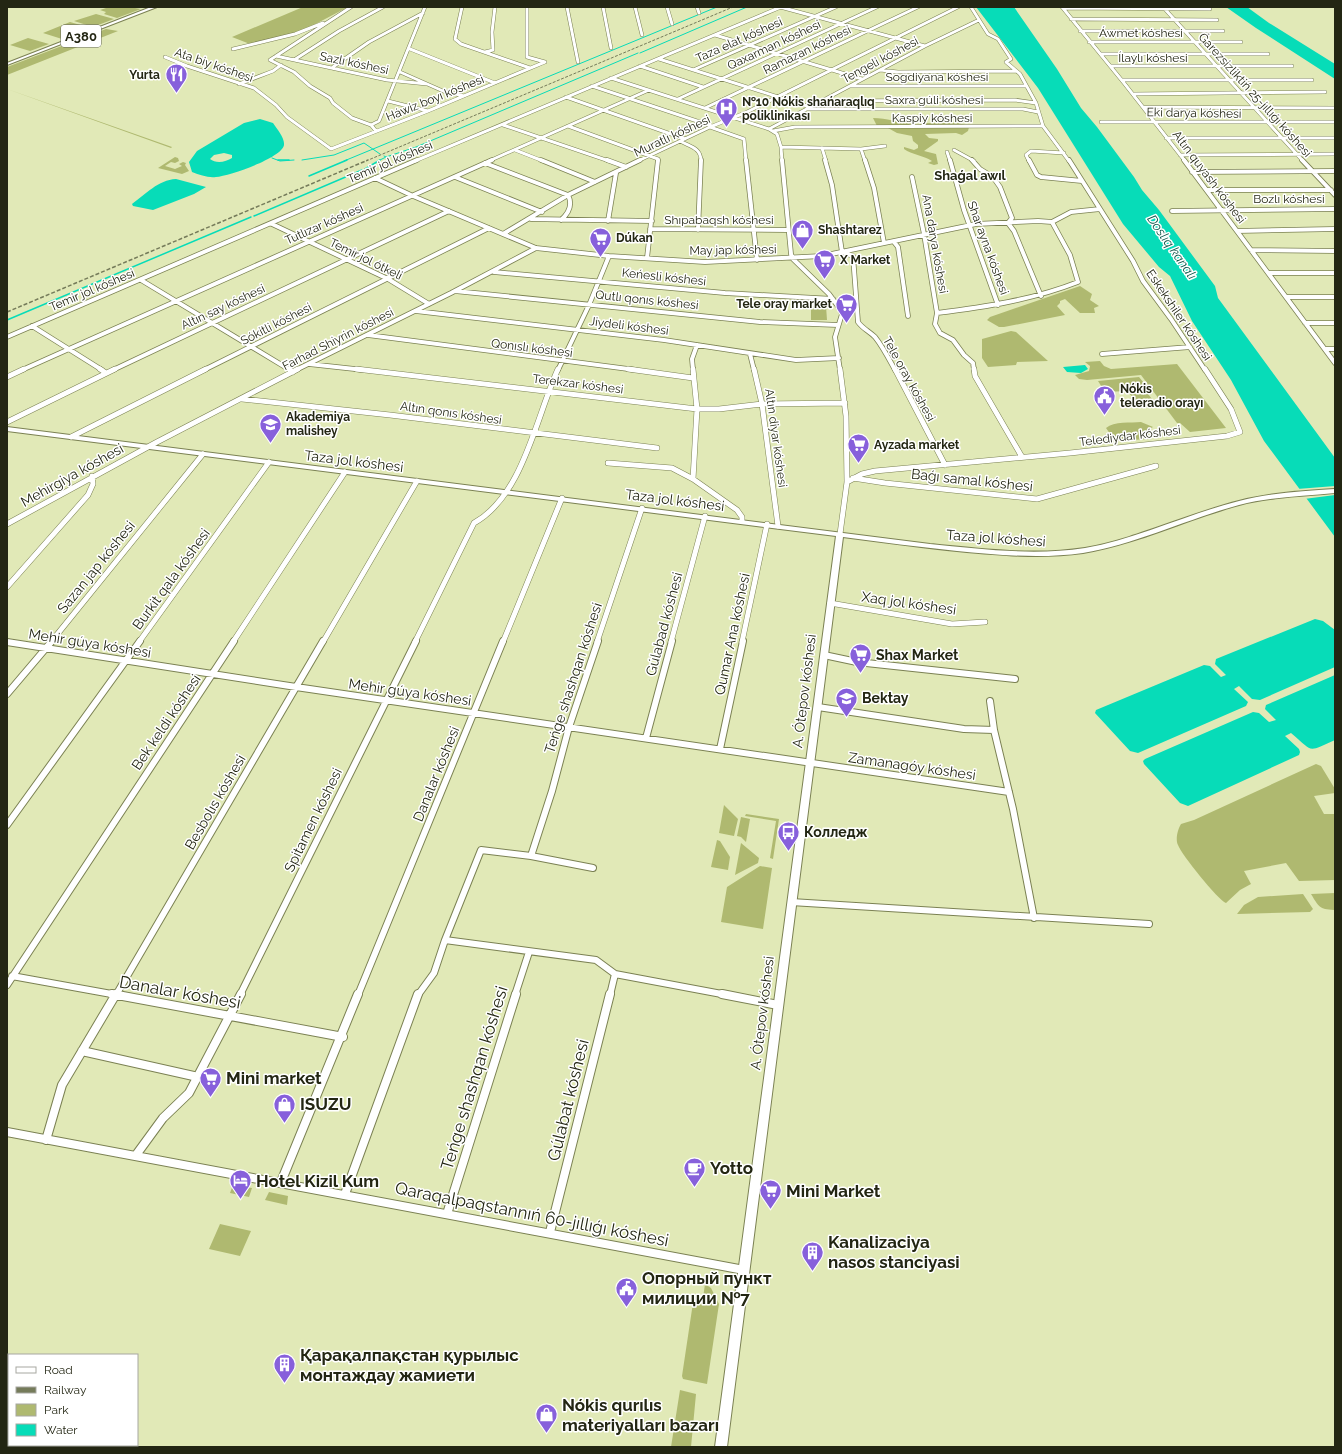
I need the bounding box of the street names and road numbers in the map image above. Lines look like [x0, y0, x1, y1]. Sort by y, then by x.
street label: Taza elat kóshesi [693, 15, 785, 65]
street label: Qaxarman kóshesi [725, 17, 823, 73]
street label: Ramazan kóshesi [761, 23, 853, 77]
road number: A380 [61, 25, 101, 47]
street label: Áwmet kóshesi [1099, 26, 1183, 40]
street label: Ǵarezsizliktiń 25-jıllıǵı kóshesi [1196, 30, 1314, 160]
street label: Tengeli kóshesi [839, 34, 921, 86]
street label: Ata biy kóshesi [173, 45, 255, 85]
street label: Sazlı kóshesi [318, 49, 390, 77]
street label: Ílaylı kóshesi [1118, 51, 1188, 65]
street label: Sogdiyana kóshesi [886, 70, 988, 84]
street label: Háwiz boyı kóshesi [384, 72, 486, 124]
street label: Saxra gúli kóshesi [885, 93, 983, 107]
street label: Eki darya kóshesi [1146, 105, 1242, 121]
street label: Kaspiy kóshesi [892, 111, 972, 125]
street label: Muratlı kóshesi [632, 112, 712, 160]
street label: Altın quyash kóshesi [1169, 128, 1249, 226]
street label: Temir jol kóshesi [345, 138, 435, 186]
street label: Bozlı kóshesi [1253, 192, 1325, 206]
street label: Ana darya kóshesi [919, 193, 951, 295]
street label: Shar ayna kóshesi [965, 199, 1011, 297]
street label: Tutlızar kóshesi [283, 200, 365, 248]
street label: Shıpabaqsh kóshesi [664, 213, 774, 227]
street label: Temir jol ótkeli [327, 235, 405, 283]
street label: May jap kóshesi [689, 242, 777, 258]
street label: Temir jol kóshesi [47, 266, 137, 314]
street label: Keńesli kóshesi [621, 266, 707, 288]
street label: Eskekshiler kóshesi [1143, 267, 1215, 363]
street label: Altın say kóshesi [179, 281, 267, 333]
street label: Qutlı qonıs kóshesi [595, 288, 699, 312]
street label: Sókitli kóshesi [238, 300, 314, 348]
street label: Farhad Shiyrin kóshesi [280, 305, 396, 373]
street label: Jiydeli kóshesi [589, 314, 669, 338]
street label: Tele oray kóshesi [880, 334, 938, 424]
street label: Qonıslı kóshesi [490, 336, 574, 360]
street label: Terekzar kóshesi [532, 371, 624, 397]
street label: Altın diyar kóshesi [762, 388, 790, 488]
street label: Altın qonıs kóshesi [399, 399, 503, 427]
street label: Telediydar kóshesi [1078, 423, 1182, 449]
street label: Mehirgiya kóshesi [18, 440, 126, 510]
street label: Taza jol kóshesi [304, 447, 404, 475]
street label: Baǵı samal kóshesi [910, 466, 1034, 494]
street label: Taza jol kóshesi [625, 486, 725, 514]
street label: Sazan jap kóshesi [54, 518, 138, 616]
street label: Burkit qala kóshesi [129, 525, 213, 633]
street label: Taza jol kóshesi [946, 527, 1046, 549]
street label: Gúlabad kóshesi [642, 570, 686, 678]
street label: Qumar Ana kóshesi [711, 572, 753, 696]
street label: Xaq jol kóshesi [861, 588, 957, 618]
street label: Teńge shashqan kóshesi [541, 601, 605, 755]
street label: Mehir gúyа kóshesi [28, 625, 152, 661]
street label: A. Ótepov kóshesi [788, 633, 819, 749]
street label: Bek keldi kóshesi [128, 671, 204, 773]
street label: Mehir gúyа kóshesi [348, 675, 472, 709]
street label: Danalar kóshesi [410, 724, 462, 824]
street label: Zamanagóy kóshesi [847, 749, 977, 783]
street label: Besbolıs kóshesi [181, 752, 249, 852]
street label: Spitamen kóshesi [281, 765, 345, 875]
street label: A. Ótepov kóshesi [746, 955, 777, 1071]
street label: Danalar kóshesi [118, 971, 242, 1013]
street label: Teńge shashqan kóshesi [436, 984, 512, 1172]
street label: Gúlabat kóshesi [543, 1037, 593, 1163]
street label: Qaraqalpaqstannıń 60-jıllıǵı kóshesi [394, 1178, 670, 1250]

